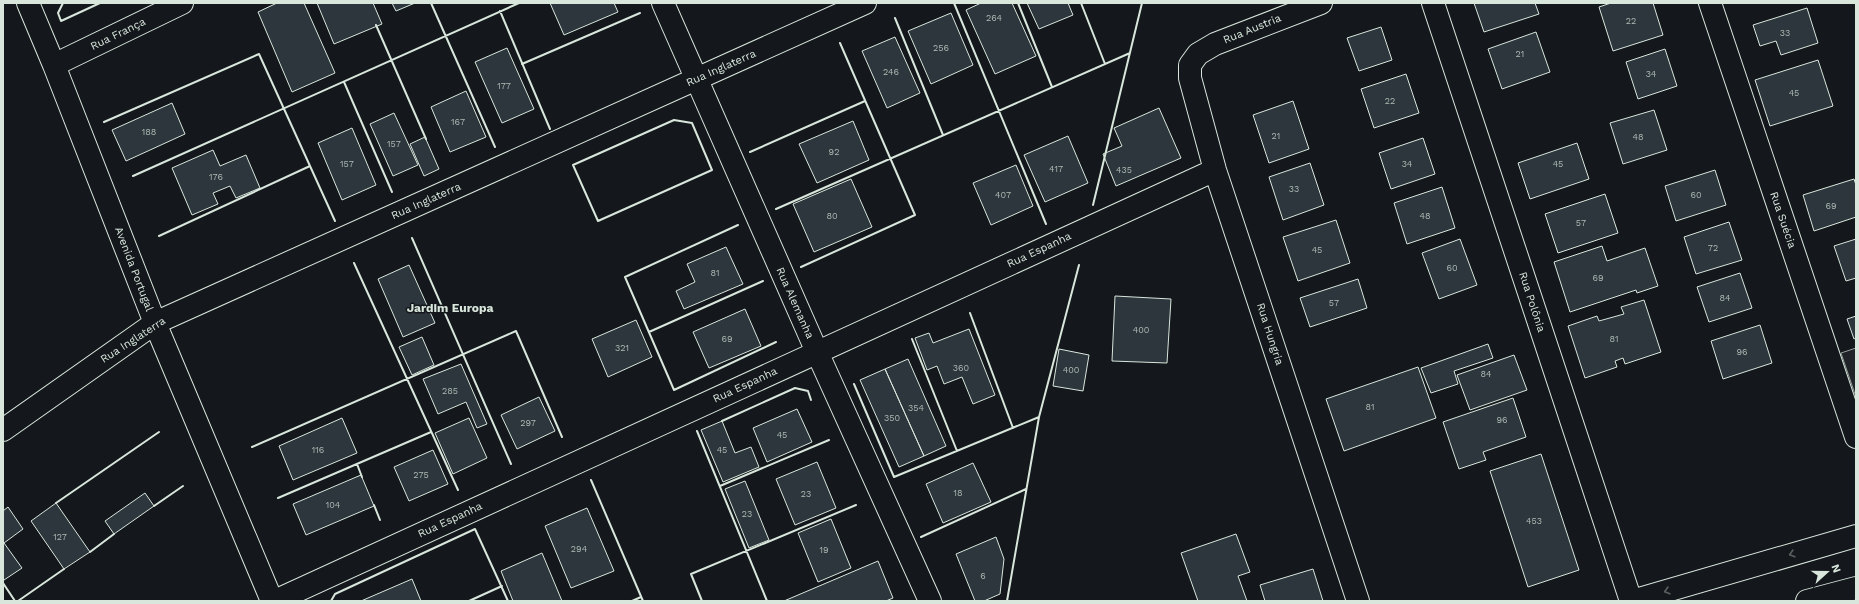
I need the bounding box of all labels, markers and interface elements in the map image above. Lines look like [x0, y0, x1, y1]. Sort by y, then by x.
street label: Rua Austria [1221, 11, 1283, 47]
house number: 264 [986, 13, 1003, 23]
street label: Rua França [88, 15, 148, 53]
house number: 22 [1626, 16, 1636, 26]
house number: 33 [1780, 28, 1790, 38]
house number: 256 [933, 43, 949, 53]
street label: Rua Inglaterra [684, 47, 758, 89]
house number: 21 [1516, 49, 1524, 59]
house number: 246 [883, 67, 899, 77]
house number: 34 [1646, 69, 1657, 79]
house number: 177 [497, 81, 511, 91]
house number: 45 [1789, 88, 1799, 98]
house number: 22 [1385, 96, 1395, 106]
house number: 167 [451, 117, 465, 127]
house number: 188 [142, 127, 156, 137]
house number: 21 [1272, 131, 1280, 141]
house number: 48 [1632, 132, 1644, 142]
house number: 157 [387, 139, 401, 149]
house number: 92 [829, 147, 839, 157]
house number: 157 [340, 159, 354, 169]
house number: 34 [1402, 159, 1413, 169]
house number: 45 [1553, 159, 1563, 169]
house number: 417 [1049, 164, 1063, 174]
house number: 435 [1116, 165, 1132, 175]
house number: 176 [209, 172, 223, 182]
street label: Rua Inglaterra [389, 180, 463, 222]
house number: 33 [1289, 184, 1299, 194]
house number: 407 [995, 190, 1011, 200]
house number: 60 [1690, 190, 1702, 200]
street label: Rua Suécia [1767, 190, 1799, 250]
house number: 69 [1825, 201, 1837, 211]
house number: 80 [826, 211, 838, 221]
house number: 48 [1419, 211, 1431, 221]
house number: 57 [1576, 218, 1586, 228]
street label: Avenida Portugal [112, 225, 156, 314]
street label: Rua Espanha [1005, 229, 1073, 271]
house number: 72 [1708, 243, 1718, 253]
house number: 45 [1312, 245, 1322, 255]
house number: 60 [1446, 263, 1458, 273]
street label: Rua Alemanha [773, 265, 817, 341]
house number: 81 [710, 268, 720, 278]
street label: Rua Polônia [1516, 270, 1548, 334]
house number: 69 [1592, 273, 1604, 283]
house number: 84 [1719, 293, 1731, 303]
house number: 57 [1329, 298, 1339, 308]
district label: Jardim Europa [407, 301, 493, 315]
street label: Rua Hungria [1254, 301, 1286, 367]
street label: Rua Inglaterra [98, 314, 168, 366]
house number: 400 [1133, 325, 1150, 335]
house number: 69 [721, 334, 733, 344]
house number: 81 [1609, 334, 1619, 344]
house number: 321 [615, 343, 629, 353]
house number: 96 [1736, 347, 1748, 357]
house number: 360 [953, 363, 970, 373]
street label: Rua Espanha [711, 364, 779, 406]
house number: 400 [1063, 365, 1080, 375]
house number: 84 [1480, 369, 1492, 379]
house number: 285 [442, 386, 458, 396]
house number: 81 [1365, 402, 1375, 412]
house number: 354 [908, 403, 924, 413]
house number: 350 [884, 413, 900, 423]
house number: 96 [1496, 415, 1508, 425]
house number: 297 [520, 418, 536, 428]
house number: 45 [777, 430, 787, 440]
house number: 116 [312, 445, 324, 455]
house number: 45 [717, 445, 727, 455]
house number: 275 [413, 470, 429, 480]
house number: 18 [953, 488, 963, 498]
house number: 23 [801, 489, 811, 499]
street label: Rua Espanha [416, 499, 484, 541]
house number: 104 [326, 500, 341, 510]
house number: 23 [742, 509, 752, 519]
house number: 453 [1526, 516, 1542, 526]
house number: 127 [53, 532, 67, 542]
house number: 294 [571, 544, 588, 554]
house number: 19 [819, 545, 829, 555]
one-way arrow [1788, 549, 1795, 558]
north arrow [1807, 552, 1847, 592]
text: N [1828, 562, 1843, 575]
house number: 6 [980, 571, 986, 581]
one-way arrow [1664, 586, 1671, 595]

